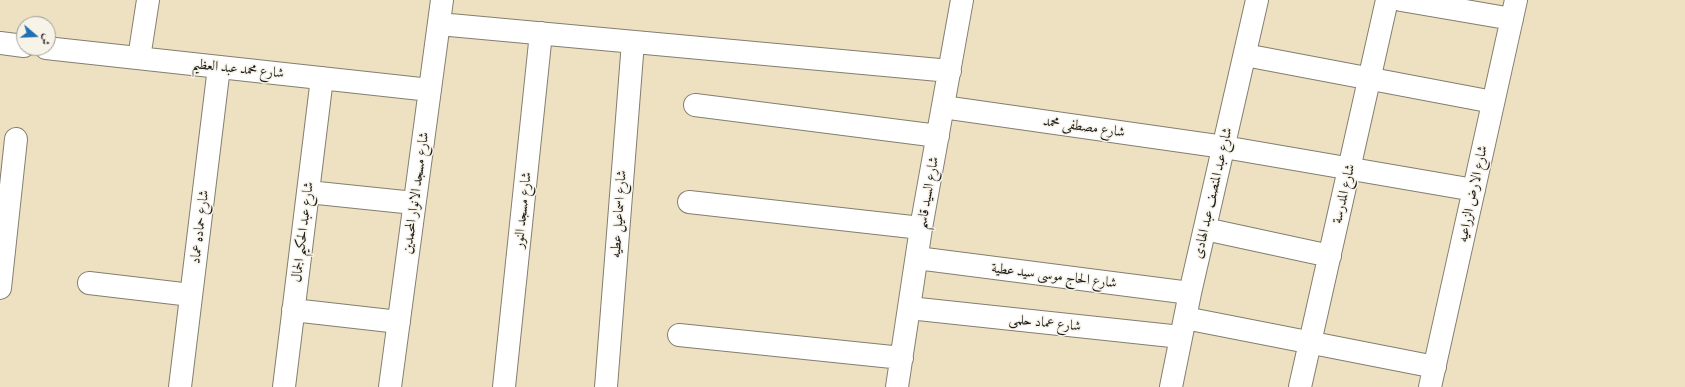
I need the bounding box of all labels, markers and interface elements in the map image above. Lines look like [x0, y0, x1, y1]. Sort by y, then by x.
north arrow [16, 16, 56, 56]
text: ش [38, 32, 55, 47]
street label: شارع محمد عبد العظيم [191, 56, 285, 82]
street label: شارع مصطفى محمد [1042, 113, 1126, 141]
street label: شارع عبد المنصف عبد الهادى [1190, 126, 1236, 260]
street label: شارع مسجد الانوار المحمدين [399, 131, 433, 255]
street label: شارع الارض الزراعيه [1455, 144, 1491, 244]
street label: شارع السيد قاسم [913, 155, 943, 231]
street label: شارع المدرسة [1329, 163, 1359, 225]
street label: شارع اسماعيل عطيه [608, 169, 630, 259]
street label: شارع مسجد النور [511, 171, 535, 249]
street label: شارع عبد الحكيم الجمال [289, 181, 317, 283]
street label: شارع حماده عماد [187, 189, 213, 265]
street label: شارع الحاج موسى سيد عطية [990, 260, 1118, 292]
street label: شارع عماد حلمى [1008, 311, 1082, 335]

